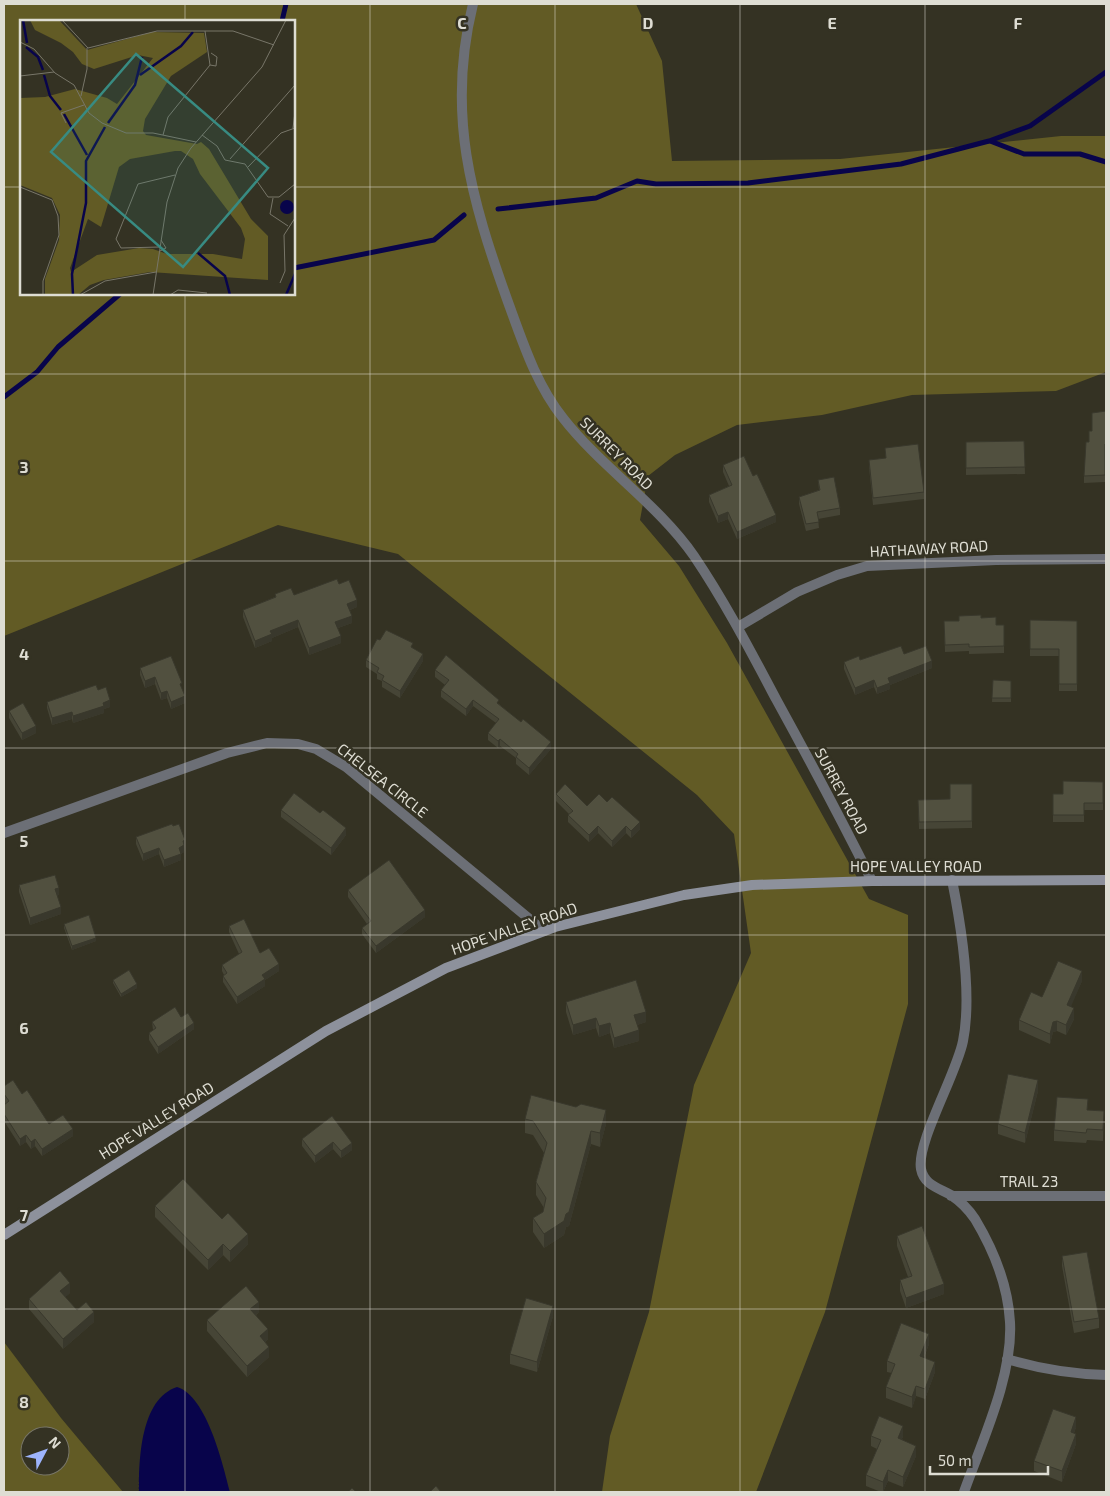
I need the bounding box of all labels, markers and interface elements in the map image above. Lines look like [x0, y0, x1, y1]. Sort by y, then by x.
text: C [457, 13, 467, 32]
text: D [643, 13, 654, 32]
text: E [827, 13, 837, 32]
text: F [1014, 13, 1023, 32]
inset map [20, 20, 295, 295]
street label: SURREY ROAD [577, 413, 657, 493]
text: 3 [19, 457, 29, 476]
street label: HATHAWAY ROAD [869, 536, 989, 560]
text: 4 [19, 644, 29, 663]
street label: CHELSEA CIRCLE [334, 739, 432, 821]
street label: SURREY ROAD [812, 745, 872, 837]
text: 5 [20, 831, 29, 850]
street label: HOPE VALLEY ROAD [850, 857, 982, 875]
street label: HOPE VALLEY ROAD [449, 898, 579, 958]
text: 6 [19, 1018, 29, 1037]
street label: HOPE VALLEY ROAD [95, 1077, 217, 1163]
street label: TRAIL 23 [1000, 1172, 1058, 1190]
text: 7 [20, 1205, 29, 1224]
text: 8 [19, 1392, 29, 1411]
north arrow [20, 1426, 70, 1476]
text: N [45, 1433, 65, 1452]
scale bar [930, 1444, 1048, 1476]
text: 50 m [938, 1451, 972, 1469]

